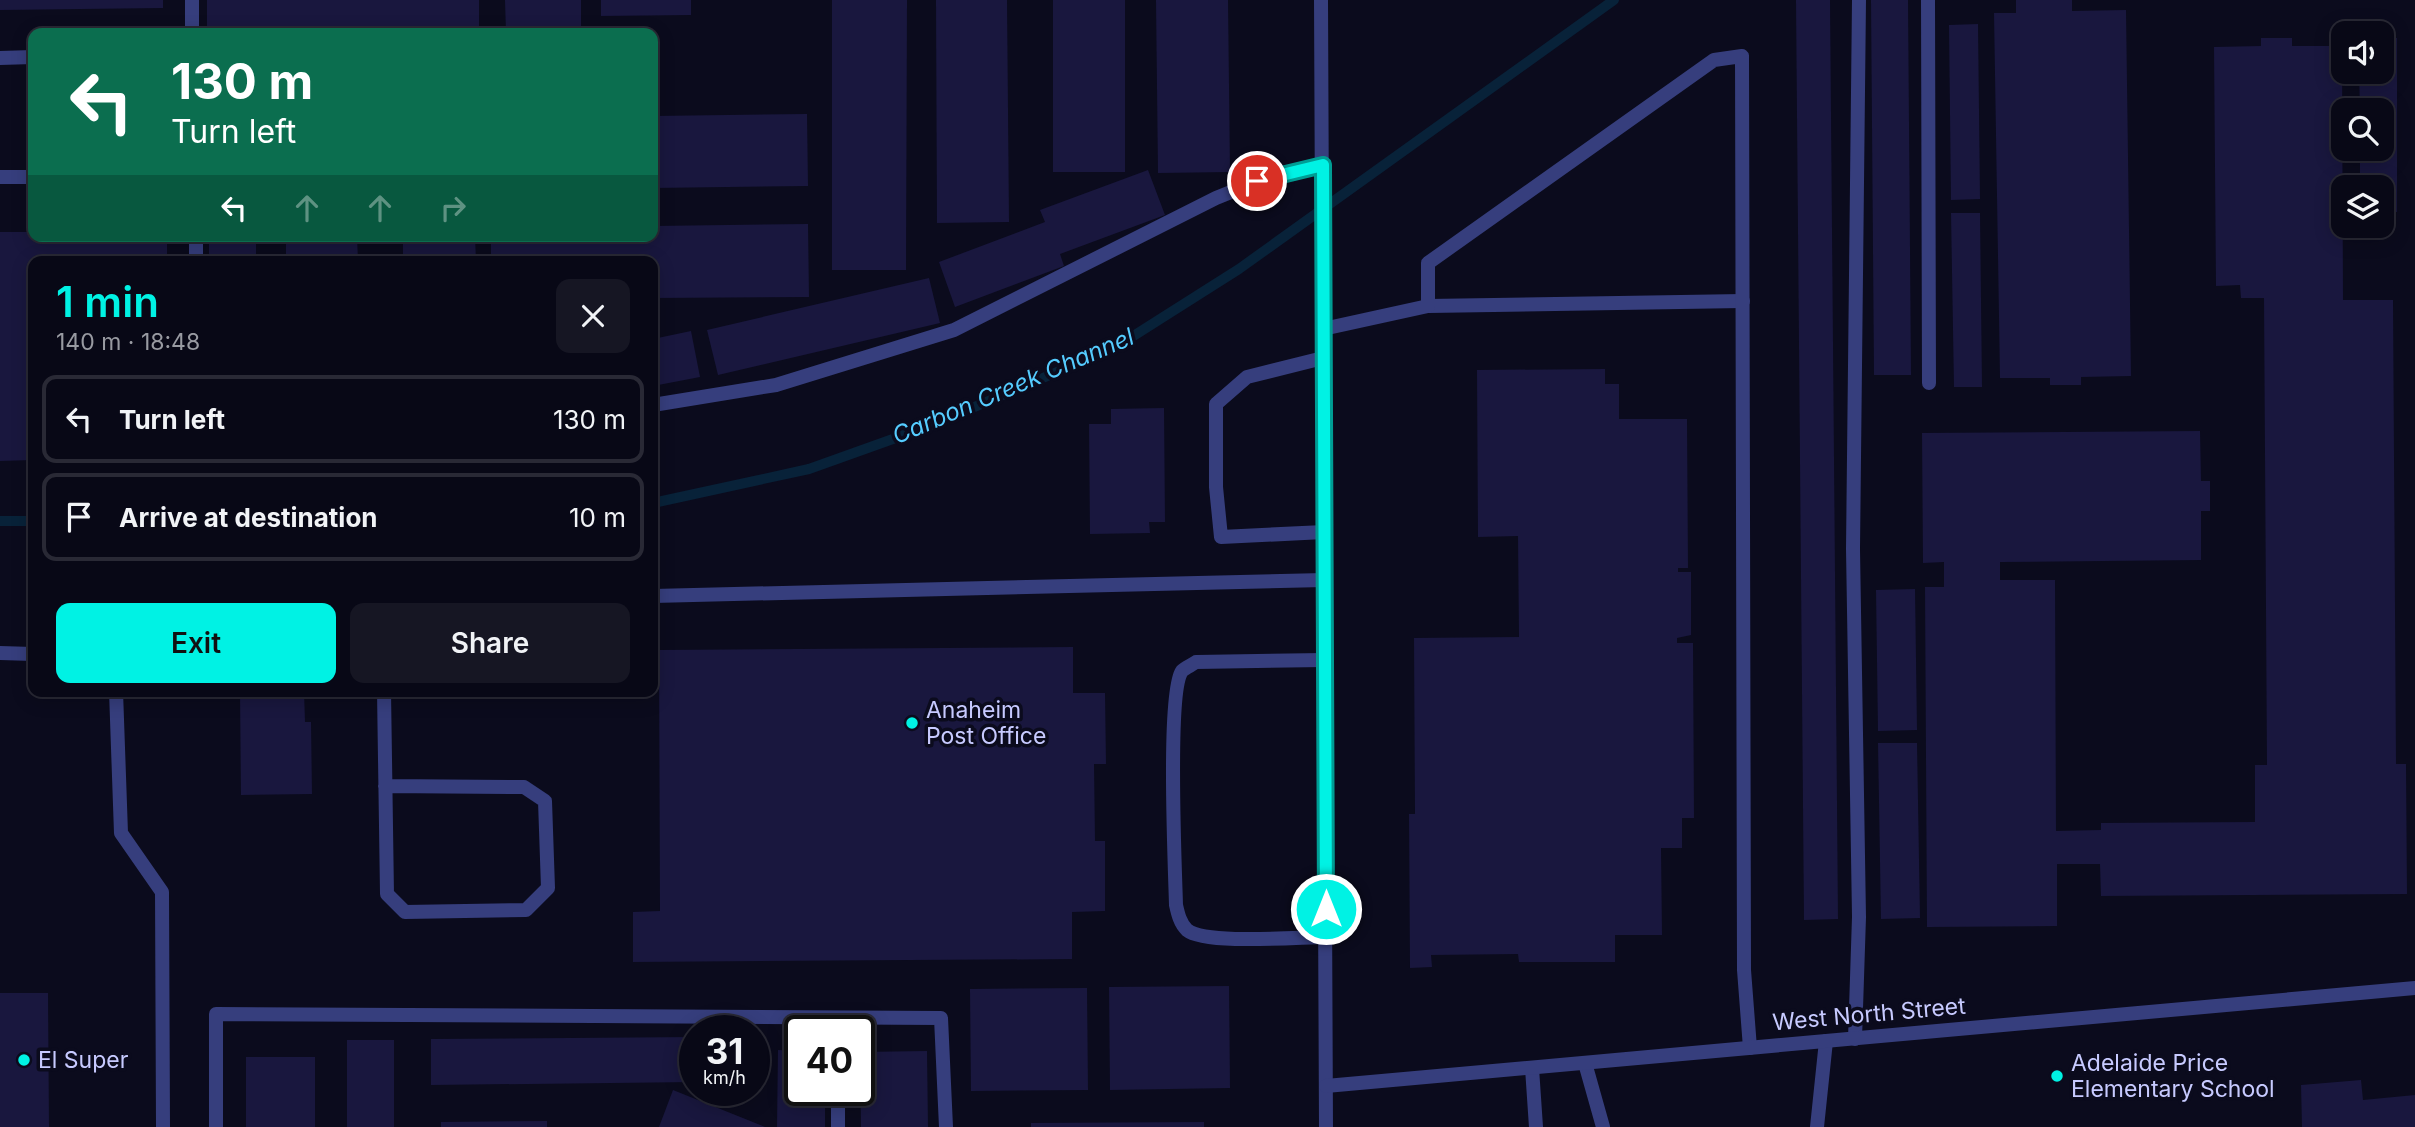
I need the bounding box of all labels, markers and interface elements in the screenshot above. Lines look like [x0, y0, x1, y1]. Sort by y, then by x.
map controls [2331, 21, 2394, 238]
button: sound [2331, 21, 2394, 84]
text: 130 m [171, 52, 313, 111]
icon: left [56, 56, 147, 147]
button: search [2331, 98, 2394, 161]
text: Turn left [171, 112, 296, 151]
pin [1227, 151, 1287, 211]
icon: arrive [1238, 162, 1276, 200]
button: layers [2331, 175, 2394, 238]
icon: left [215, 189, 253, 227]
icon: ahead [288, 189, 326, 227]
icon: ahead [361, 189, 399, 227]
icon: right [434, 189, 472, 227]
text: 1 min [56, 276, 159, 327]
button: close [556, 279, 630, 353]
water label: Carbon Creek Channel [888, 322, 1138, 450]
text: 140 m · 18:48 [56, 328, 200, 356]
icon: left [60, 400, 98, 438]
text: Turn left [119, 404, 225, 435]
text: 130 m [553, 404, 626, 435]
icon: arrive [60, 498, 98, 536]
text: Arrive at destination [119, 502, 378, 533]
text: 10 m [569, 502, 626, 533]
button: Exit [56, 603, 336, 683]
button: Share [350, 603, 630, 683]
place label: Anaheim Post Office [926, 696, 1046, 750]
marker: Anaheim Post Office [904, 715, 920, 731]
position arrow [1289, 872, 1363, 946]
street label: West North Street [1771, 992, 1967, 1036]
speed limit sign: 40 [784, 1015, 875, 1106]
text: 31 [706, 1030, 743, 1072]
place label: El Super [38, 1046, 129, 1074]
place label: Adelaide Price Elementary School [2071, 1049, 2275, 1103]
marker: El Super [16, 1052, 32, 1068]
text: km/h [703, 1067, 746, 1088]
marker: Adelaide Price Elementary School [2049, 1068, 2065, 1084]

